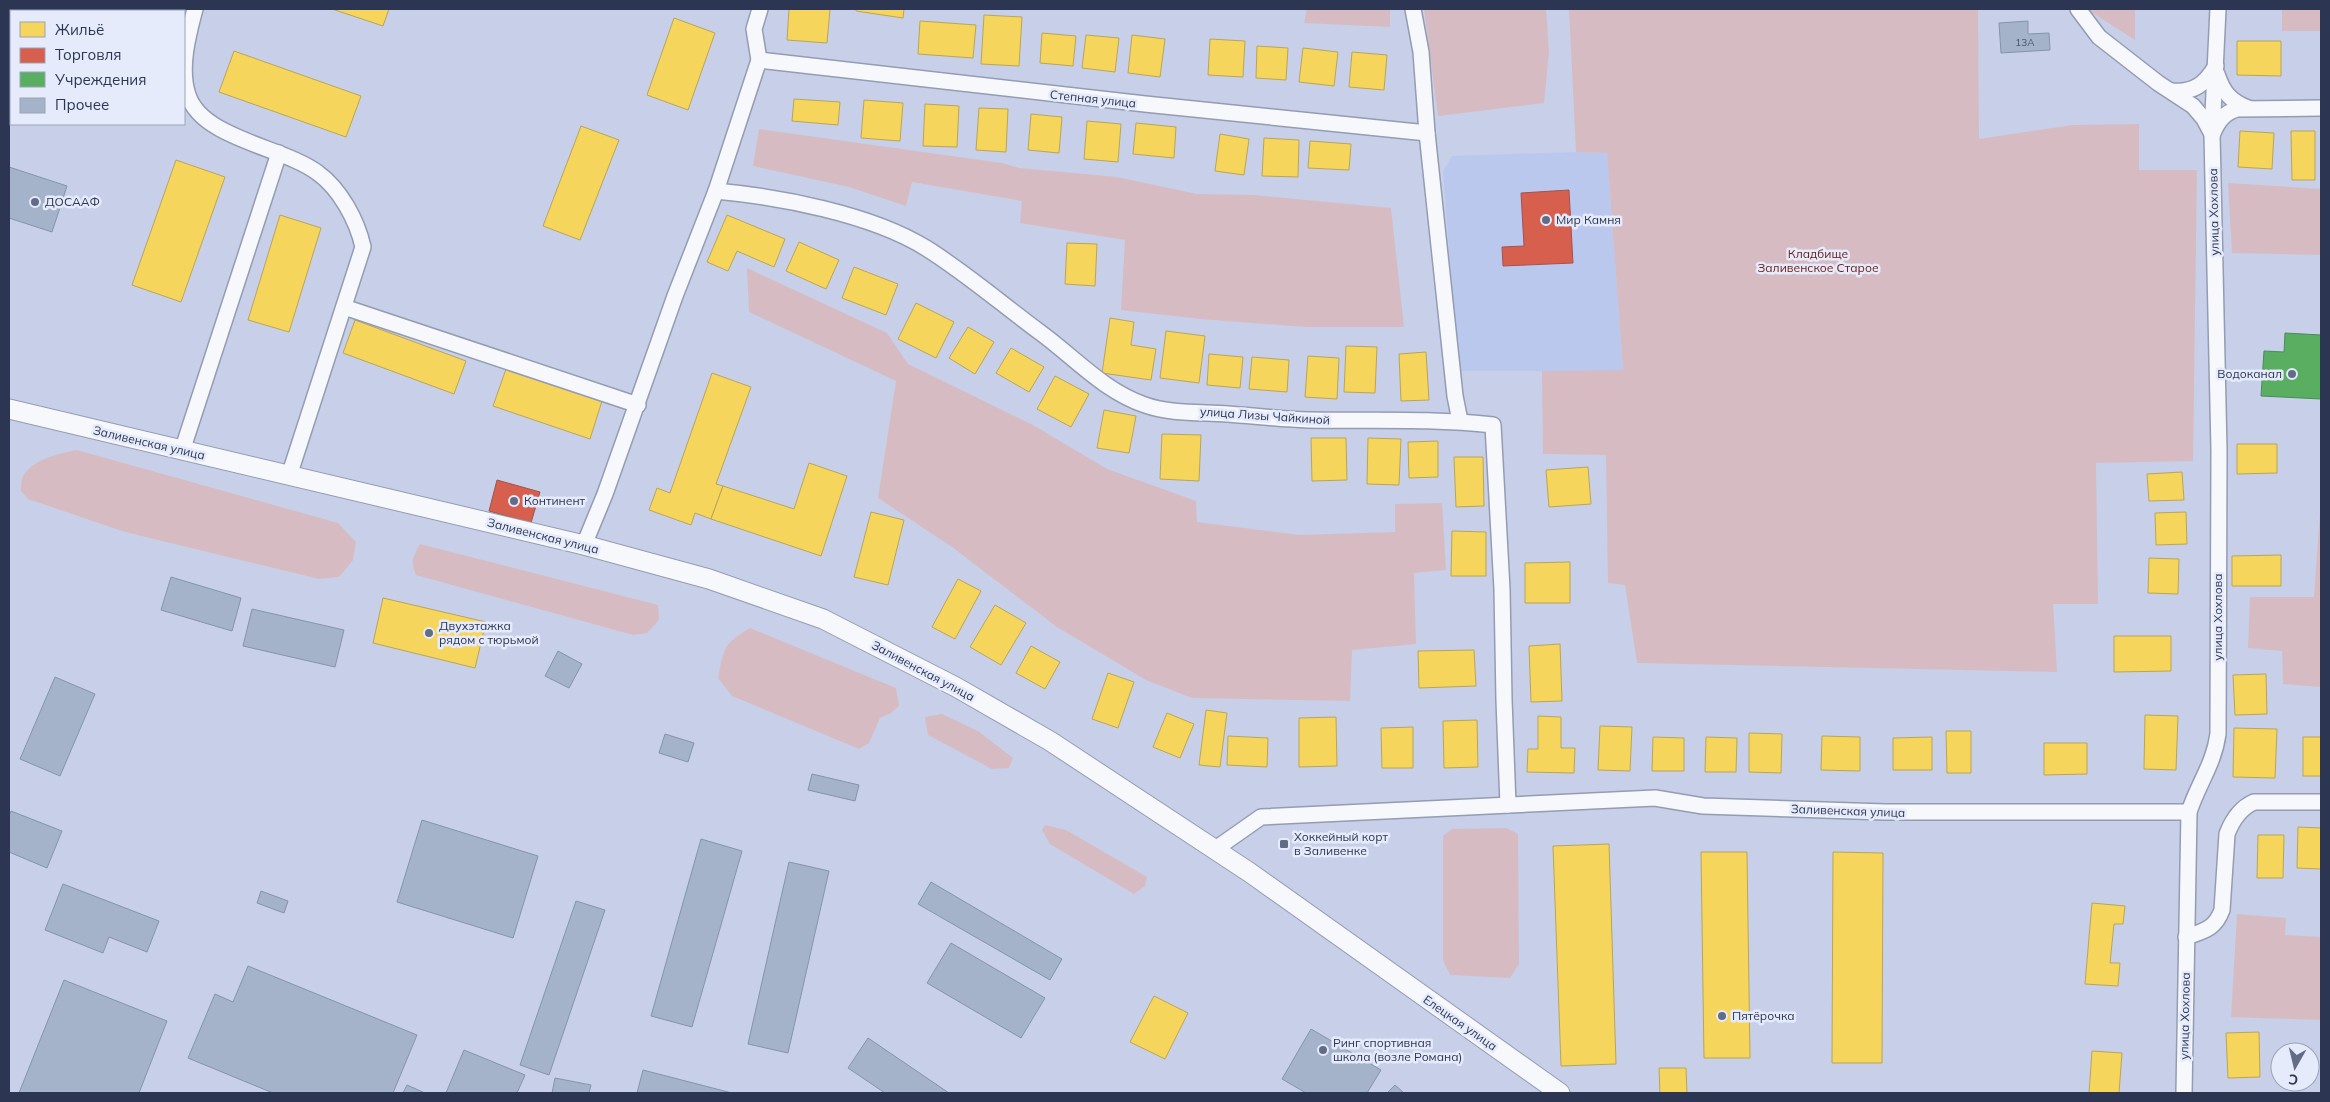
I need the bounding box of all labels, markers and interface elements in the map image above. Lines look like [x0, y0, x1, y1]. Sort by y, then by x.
legend [10, 10, 185, 125]
text: Жильё [55, 20, 104, 39]
house number: 13А [2015, 36, 2035, 49]
text: Торговля [55, 45, 122, 64]
text: Учреждения [54, 70, 147, 89]
street label: Степная улица [1049, 87, 1137, 110]
text: Прочее [55, 95, 109, 114]
street label: улица Хохлова [2205, 168, 2222, 256]
place label: ДОСААФ [45, 194, 100, 209]
marker: ДОСААФ [29, 196, 41, 208]
place label: Мир Камня [1556, 212, 1621, 227]
marker: Мир Камня [1540, 214, 1552, 226]
park label: Кладбище Заливенское Старое [1757, 246, 1879, 275]
place label: Водоканал [2217, 366, 2282, 381]
marker: Водоканал [2286, 368, 2298, 380]
street label: улица Лизы Чайкиной [1200, 403, 1331, 428]
street label: Заливенская улица [92, 422, 207, 463]
place label: Континент [524, 493, 586, 508]
marker: Континент [508, 495, 520, 507]
street label: Заливенская улица [486, 514, 600, 557]
street label: улица Хохлова [2210, 573, 2225, 661]
place label: Двухэтажка рядом с тюрьмой [439, 618, 539, 647]
marker: Двухэтажка рядом с тюрьмой [423, 627, 435, 639]
street label: Заливенская улица [869, 637, 977, 704]
street label: Заливенская улица [1791, 801, 1905, 820]
place label: Хоккейный корт в Заливенке [1294, 829, 1389, 858]
marker: Хоккейный корт в Заливенке [1278, 838, 1290, 850]
street label: улица Хохлова [2176, 972, 2193, 1060]
street label: Елецкая улица [1421, 992, 1500, 1054]
place label: Пятёрочка [1732, 1008, 1795, 1023]
marker: Пятёрочка [1716, 1010, 1728, 1022]
place label: Ринг спортивная школа (возле Романа) [1333, 1035, 1462, 1064]
north arrow [2270, 1042, 2320, 1092]
marker: Ринг спортивная школа (возле Романа) [1317, 1044, 1329, 1056]
text: С [2287, 1070, 2299, 1089]

